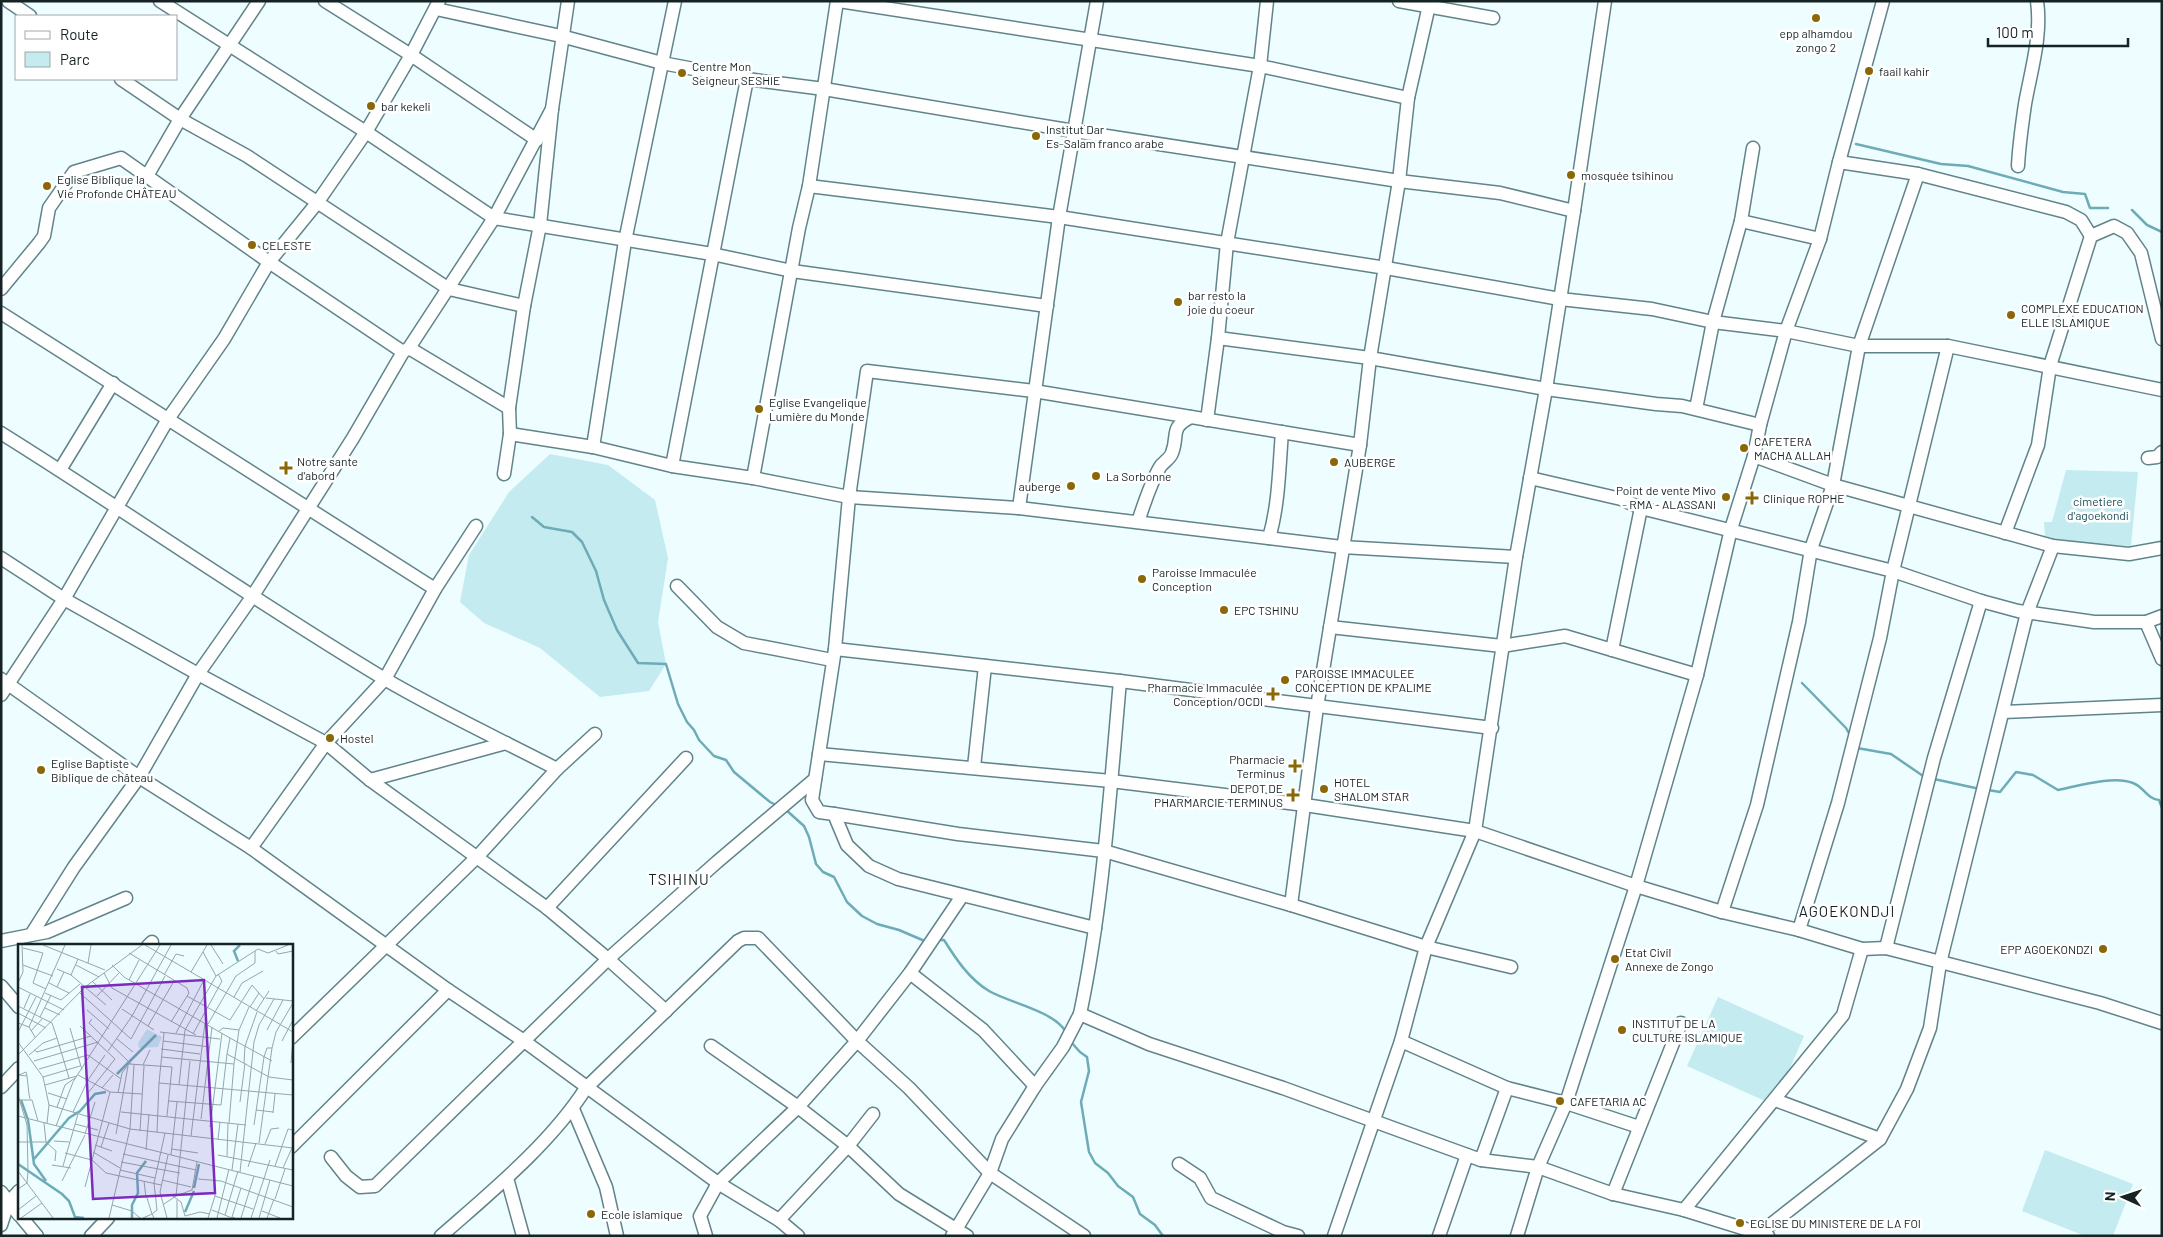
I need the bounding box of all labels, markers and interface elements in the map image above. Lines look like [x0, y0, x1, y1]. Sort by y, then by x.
marker: epp alhamdou zongo 2 [1810, 12, 1822, 24]
legend [15, 15, 178, 80]
scale bar [1988, 15, 2128, 47]
text: 100 m [1996, 23, 2034, 41]
text: Route [60, 25, 99, 43]
place label: epp alhamdou zongo 2 [1780, 26, 1852, 54]
text: Parc [60, 50, 90, 68]
place label: Centre Mon Seigneur SESHIE [692, 59, 780, 87]
place label: faail kahir [1879, 64, 1930, 78]
marker: faail kahir [1863, 65, 1875, 77]
marker: Centre Mon Seigneur SESHIE [676, 67, 688, 79]
place label: bar kekeli [381, 99, 431, 113]
marker: bar kekeli [365, 100, 377, 112]
place label: Institut Dar Es-Salam franco arabe [1046, 122, 1164, 150]
marker: Institut Dar Es-Salam franco arabe [1030, 130, 1042, 142]
place label: mosquée tsihinou [1581, 168, 1674, 182]
marker: mosquée tsihinou [1565, 169, 1577, 181]
place label: Eglise Biblique la Vie Profonde CHÂTEAU [57, 172, 177, 200]
marker: Eglise Biblique la Vie Profonde CHÂTEAU [41, 180, 53, 192]
place label: CELESTE [262, 238, 311, 252]
marker: CELESTE [246, 239, 258, 251]
place label: bar resto la joie du coeur [1187, 288, 1255, 316]
marker: bar resto la joie du coeur [1172, 296, 1184, 308]
place label: COMPLEXE EDUCATION ELLE ISLAMIQUE [2021, 301, 2144, 329]
marker: COMPLEXE EDUCATION ELLE ISLAMIQUE [2005, 309, 2017, 321]
place label: Eglise Evangelique Lumière du Monde [769, 395, 867, 423]
marker: Eglise Evangelique Lumière du Monde [753, 403, 765, 415]
place label: CAFETERA MACHA ALLAH [1754, 434, 1831, 462]
marker: CAFETERA MACHA ALLAH [1738, 442, 1750, 454]
place label: Notre sante d'abord [297, 454, 358, 482]
place label: AUBERGE [1344, 455, 1396, 469]
marker: AUBERGE [1328, 456, 1340, 468]
marker: Notre sante d'abord [279, 461, 293, 475]
place label: La Sorbonne [1106, 469, 1172, 483]
marker: La Sorbonne [1090, 470, 1102, 482]
place label: auberge [1019, 479, 1061, 493]
marker: auberge [1065, 480, 1077, 492]
place label: Point de vente Mivo - RMA - ALASSANI [1616, 483, 1716, 511]
marker: Point de vente Mivo - RMA - ALASSANI [1720, 491, 1732, 503]
marker: Clinique ROPHE [1745, 491, 1759, 505]
place label: Clinique ROPHE [1763, 491, 1845, 505]
park label: cimetiere d'agoekondi [2067, 494, 2129, 522]
place label: Paroisse Immaculée Conception [1152, 565, 1257, 593]
marker: Paroisse Immaculée Conception [1136, 573, 1148, 585]
place label: EPC TSHINU [1234, 603, 1299, 617]
marker: EPC TSHINU [1218, 604, 1230, 616]
place label: PAROISSE IMMACULEE CONCEPTION DE KPALIME [1295, 666, 1432, 694]
marker: PAROISSE IMMACULEE CONCEPTION DE KPALIME [1279, 674, 1291, 686]
place label: Pharmacie Immaculée Conception/OCDI [1147, 680, 1263, 708]
marker: Pharmacie Immaculée Conception/OCDI [1267, 688, 1279, 700]
place label: Hostel [340, 731, 374, 745]
marker: Hostel [324, 732, 336, 744]
place label: Pharmacie Terminus [1229, 752, 1285, 780]
place label: Eglise Baptiste Biblique de château [51, 756, 153, 784]
marker: Pharmacie Terminus [1289, 760, 1301, 772]
marker: Eglise Baptiste Biblique de château [35, 764, 47, 776]
place label: HOTEL SHALOM STAR [1334, 775, 1409, 803]
place label: DEPOT DE PHARMARCIE TERMINUS [1154, 781, 1283, 809]
marker: HOTEL SHALOM STAR [1318, 783, 1330, 795]
marker: DEPOT DE PHARMARCIE TERMINUS [1287, 789, 1299, 801]
district label: TSIHINU [648, 870, 710, 888]
district label: AGOEKONDJI [1799, 902, 1895, 920]
place label: EPP AGOEKONDZI [2000, 942, 2093, 956]
marker: EPP AGOEKONDZI [2097, 943, 2109, 955]
inset map [18, 944, 292, 1220]
place label: Etat Civil Annexe de Zongo [1625, 945, 1714, 973]
marker: Etat Civil Annexe de Zongo [1609, 953, 1621, 965]
place label: INSTITUT DE LA CULTURE ISLAMIQUE [1632, 1016, 1743, 1044]
marker: INSTITUT DE LA CULTURE ISLAMIQUE [1616, 1024, 1628, 1036]
place label: CAFETARIA AC [1570, 1094, 1647, 1108]
marker: CAFETARIA AC [1554, 1095, 1566, 1107]
north arrow [2098, 1172, 2148, 1222]
text: N [2101, 1191, 2118, 1201]
place label: Ecole islamique [601, 1207, 683, 1221]
marker: Ecole islamique [585, 1208, 597, 1220]
place label: EGLISE DU MINISTERE DE LA FOI [1750, 1216, 1921, 1230]
marker: EGLISE DU MINISTERE DE LA FOI [1734, 1217, 1746, 1229]

